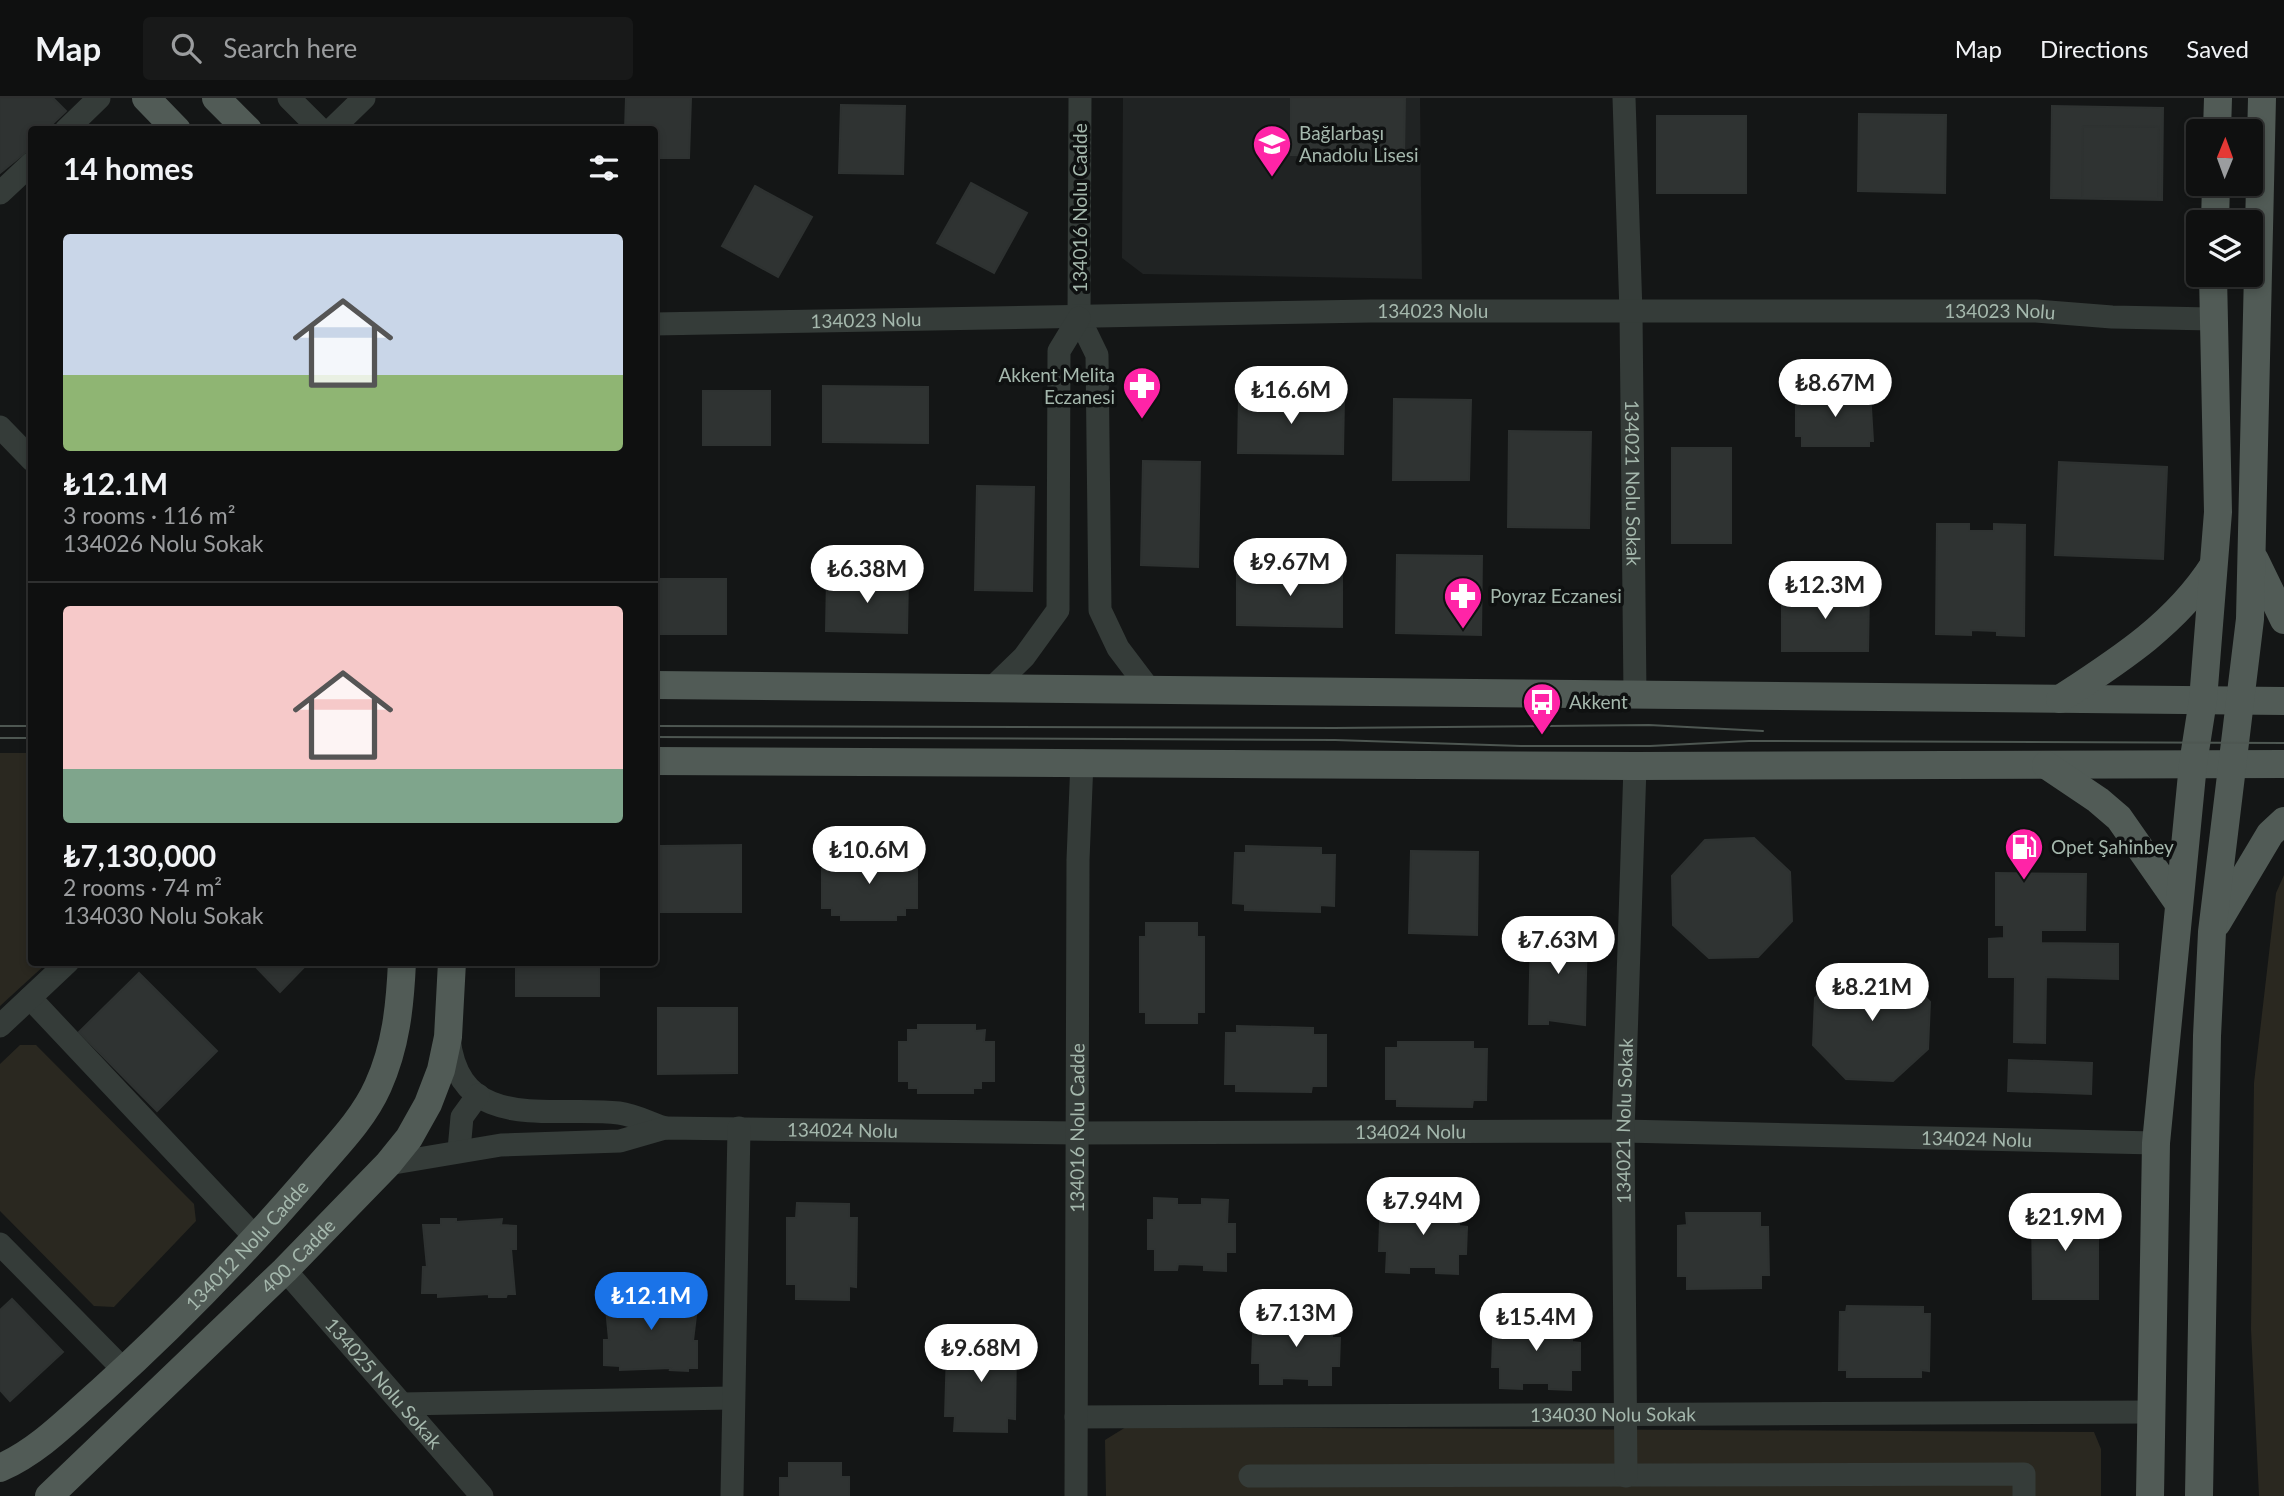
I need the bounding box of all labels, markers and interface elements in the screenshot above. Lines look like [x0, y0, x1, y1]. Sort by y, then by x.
search box [143, 17, 633, 80]
text: Map [35, 28, 101, 68]
icon: search [167, 29, 205, 67]
text: Search here [223, 32, 357, 64]
text: Map [1955, 34, 2002, 63]
text: Directions [2040, 34, 2148, 63]
text: Saved [2186, 34, 2249, 63]
north arrow [2186, 119, 2263, 196]
map controls [2186, 119, 2263, 287]
place label: Bağlarbaşı Anadolu Lisesi [1299, 121, 1419, 166]
street label: 134016 Nolu Cadde [1068, 123, 1091, 293]
school or university icon: Bağlarbaşı Anadolu Lisesi [1251, 123, 1293, 178]
icon: filters [585, 149, 623, 187]
text: 14 homes [63, 150, 194, 186]
button: layers [2186, 210, 2263, 287]
icon: home [280, 280, 406, 406]
street label: 134023 Nolu [1377, 299, 1488, 322]
street label: 134023 Nolu [1944, 299, 2056, 323]
street label: 134023 Nolu [810, 307, 922, 332]
pin: ₺8.67M [1778, 360, 1892, 419]
place label: Akkent Melita Eczanesi [999, 363, 1115, 408]
pharmacy icon: Akkent Melita Eczanesi [1121, 365, 1163, 420]
pin: ₺16.6M [1234, 366, 1348, 426]
text: ₺8.67M [1795, 368, 1875, 396]
text: ₺16.6M [1251, 375, 1331, 403]
street label: 134021 Nolu Sokak [1621, 400, 1646, 566]
text: ₺12.1M [63, 465, 168, 501]
text: 3 rooms · 116 m² [63, 501, 235, 529]
text: 134026 Nolu Sokak [63, 529, 264, 557]
pin: ₺9.67M [1233, 538, 1347, 598]
pin: ₺6.38M [810, 546, 924, 605]
text: ₺9.67M [1250, 547, 1330, 575]
text: ₺6.38M [827, 554, 907, 582]
pin: ₺12.3M [1768, 561, 1882, 621]
text: ₺12.3M [1785, 570, 1865, 598]
pharmacy icon: Poyraz Eczanesi [1442, 575, 1484, 630]
place label: Poyraz Eczanesi [1490, 584, 1622, 607]
icon: home [280, 652, 406, 778]
bus stop icon: Akkent [1521, 681, 1563, 736]
place label: Akkent [1569, 690, 1628, 713]
pin: ₺10.6M [812, 826, 926, 886]
fuel station icon: Opet Şahinbey [2003, 826, 2045, 881]
text: ₺10.6M [829, 835, 909, 863]
place label: Opet Şahinbey [2051, 835, 2174, 858]
text: ₺7,130,000 [63, 837, 216, 873]
text: 2 rooms · 74 m² [63, 873, 222, 901]
text: 134030 Nolu Sokak [63, 901, 264, 929]
pin: ₺7.63M [1501, 916, 1615, 976]
text: ₺7.63M [1518, 925, 1598, 953]
pin: ₺8.21M [1815, 964, 1929, 1023]
text: ₺8.21M [1832, 972, 1912, 1000]
street label: 134021 Nolu Sokak [1611, 1037, 1637, 1204]
street label: 134016 Nolu Cadde [1065, 1043, 1088, 1213]
street label: 134024 Nolu [787, 1117, 898, 1142]
street label: 134024 Nolu [1355, 1120, 1466, 1143]
street label: 134024 Nolu [1921, 1126, 2032, 1151]
street label: 134012 Nolu Cadde [181, 1175, 313, 1315]
pin: ₺7.94M [1366, 1178, 1480, 1237]
text: ₺7.94M [1383, 1186, 1463, 1214]
pin: ₺21.9M [2008, 1194, 2122, 1253]
text: ₺21.9M [2025, 1202, 2105, 1230]
street label: 400. Cadde [256, 1213, 340, 1298]
pin: ₺12.1M [594, 1272, 708, 1332]
text: ₺12.1M [611, 1281, 691, 1309]
pin: ₺7.13M [1239, 1290, 1353, 1349]
pin: ₺15.4M [1479, 1294, 1593, 1353]
text: ₺7.13M [1256, 1298, 1336, 1326]
text: ₺15.4M [1496, 1302, 1576, 1330]
street label: 134025 Nolu Sokak [321, 1313, 447, 1453]
pin: ₺9.68M [924, 1324, 1038, 1384]
text: ₺9.68M [941, 1333, 1021, 1361]
street label: 134030 Nolu Sokak [1530, 1402, 1696, 1426]

